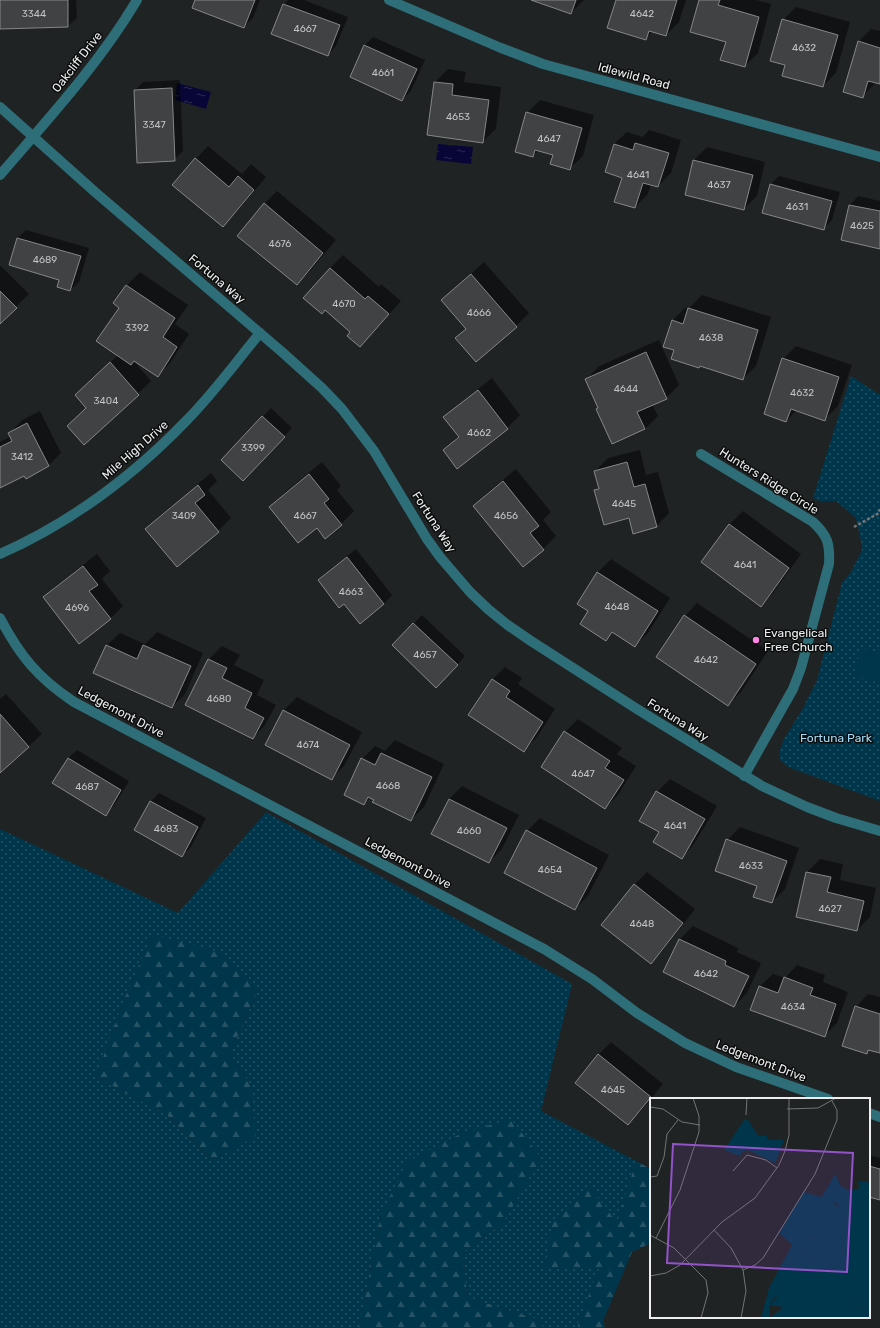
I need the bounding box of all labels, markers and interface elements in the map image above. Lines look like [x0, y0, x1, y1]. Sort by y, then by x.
house number: 3344 [22, 8, 46, 20]
house number: 4642 [630, 8, 654, 20]
house number: 4667 [293, 23, 317, 35]
street label: Oakcliff Drive [49, 29, 105, 95]
house number: 4632 [792, 42, 816, 54]
street label: Idlewild Road [597, 60, 671, 92]
house number: 4661 [372, 67, 394, 79]
house number: 4653 [446, 111, 470, 123]
house number: 3347 [142, 119, 166, 131]
house number: 4647 [537, 133, 561, 145]
house number: 4641 [627, 169, 649, 181]
house number: 4637 [707, 179, 731, 191]
house number: 4631 [786, 201, 808, 213]
house number: 4625 [850, 220, 874, 232]
house number: 4676 [269, 238, 291, 250]
street label: Fortuna Way [186, 251, 248, 307]
house number: 4689 [33, 254, 57, 266]
house number: 4670 [332, 298, 356, 310]
house number: 4666 [467, 307, 491, 319]
house number: 3392 [125, 322, 149, 334]
house number: 4638 [699, 332, 723, 344]
house number: 4644 [614, 383, 638, 395]
house number: 4632 [790, 387, 814, 399]
house number: 3404 [94, 395, 118, 407]
street label: Mile High Drive [99, 417, 171, 482]
house number: 4662 [467, 427, 491, 439]
house number: 3399 [241, 442, 265, 454]
street label: Hunters Ridge Circle [717, 445, 821, 517]
house number: 3412 [11, 451, 33, 463]
street label: Fortuna Way [409, 489, 459, 555]
house number: 4645 [612, 498, 636, 510]
house number: 3409 [172, 510, 196, 522]
house number: 4667 [293, 510, 317, 522]
house number: 4656 [494, 510, 518, 522]
house number: 4641 [734, 559, 756, 571]
house number: 4663 [339, 586, 363, 598]
house number: 4648 [605, 601, 629, 613]
house number: 4696 [65, 602, 89, 614]
place label: Evangelical Free Church [764, 626, 833, 654]
marker: Evangelical Free Church [751, 635, 761, 645]
house number: 4657 [413, 649, 437, 661]
house number: 4642 [694, 654, 718, 666]
street label: Ledgemont Drive [75, 683, 167, 741]
house number: 4680 [207, 693, 231, 705]
street label: Fortuna Way [645, 696, 711, 745]
park label: Fortuna Park [800, 731, 873, 745]
house number: 4674 [297, 739, 319, 751]
house number: 4647 [571, 768, 595, 780]
house number: 4668 [376, 780, 400, 792]
house number: 4687 [75, 781, 99, 793]
house number: 4641 [664, 820, 686, 832]
house number: 4683 [154, 823, 178, 835]
house number: 4660 [457, 825, 481, 837]
street label: Ledgemont Drive [362, 834, 454, 892]
house number: 4633 [739, 860, 763, 872]
house number: 4654 [538, 864, 562, 876]
house number: 4627 [818, 903, 842, 915]
house number: 4648 [630, 918, 654, 930]
house number: 4642 [694, 968, 718, 980]
house number: 4634 [781, 1001, 805, 1013]
street label: Ledgemont Drive [714, 1037, 808, 1085]
house number: 4645 [601, 1084, 625, 1096]
inset map [650, 1098, 870, 1318]

